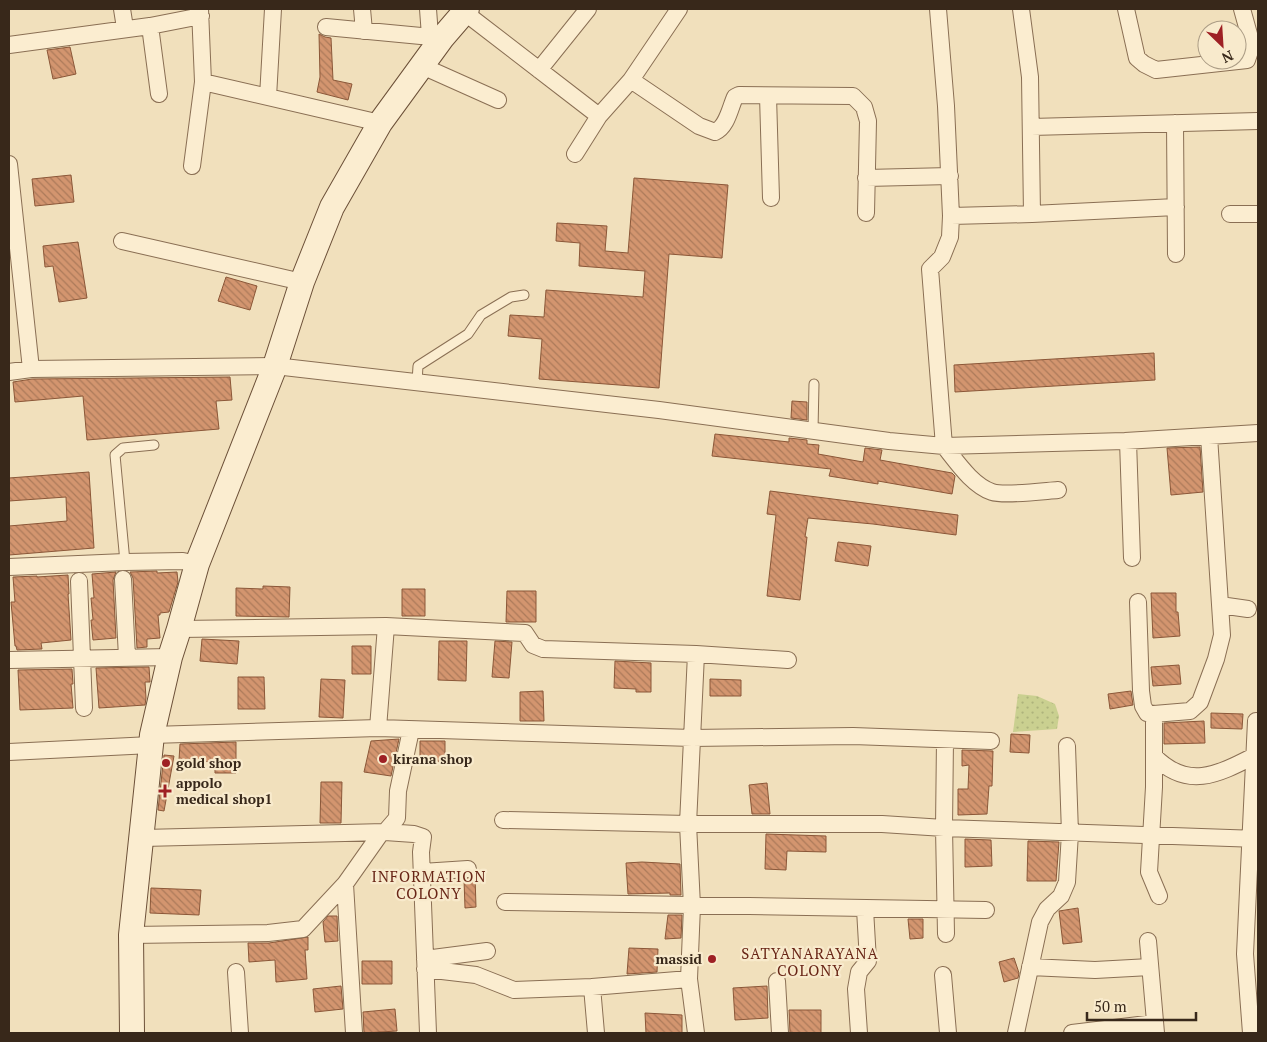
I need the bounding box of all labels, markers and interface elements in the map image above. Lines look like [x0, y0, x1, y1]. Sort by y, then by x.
north arrow [1197, 20, 1247, 70]
text: N [1219, 46, 1237, 68]
place label: kirana shop [393, 749, 473, 768]
place label: gold shop [176, 753, 242, 772]
marker: kirana shop [377, 753, 389, 765]
marker: gold shop [160, 757, 172, 769]
place label: appolo medical shop1 [176, 773, 273, 808]
marker: appolo medical shop1 [158, 784, 172, 798]
district label: INFORMATION COLONY [372, 866, 486, 903]
district label: SATYANARAYANA COLONY [741, 943, 879, 980]
place label: massid [656, 949, 703, 968]
marker: massid [706, 953, 718, 965]
scale bar [1087, 990, 1196, 1022]
text: 50 m [1094, 996, 1127, 1016]

